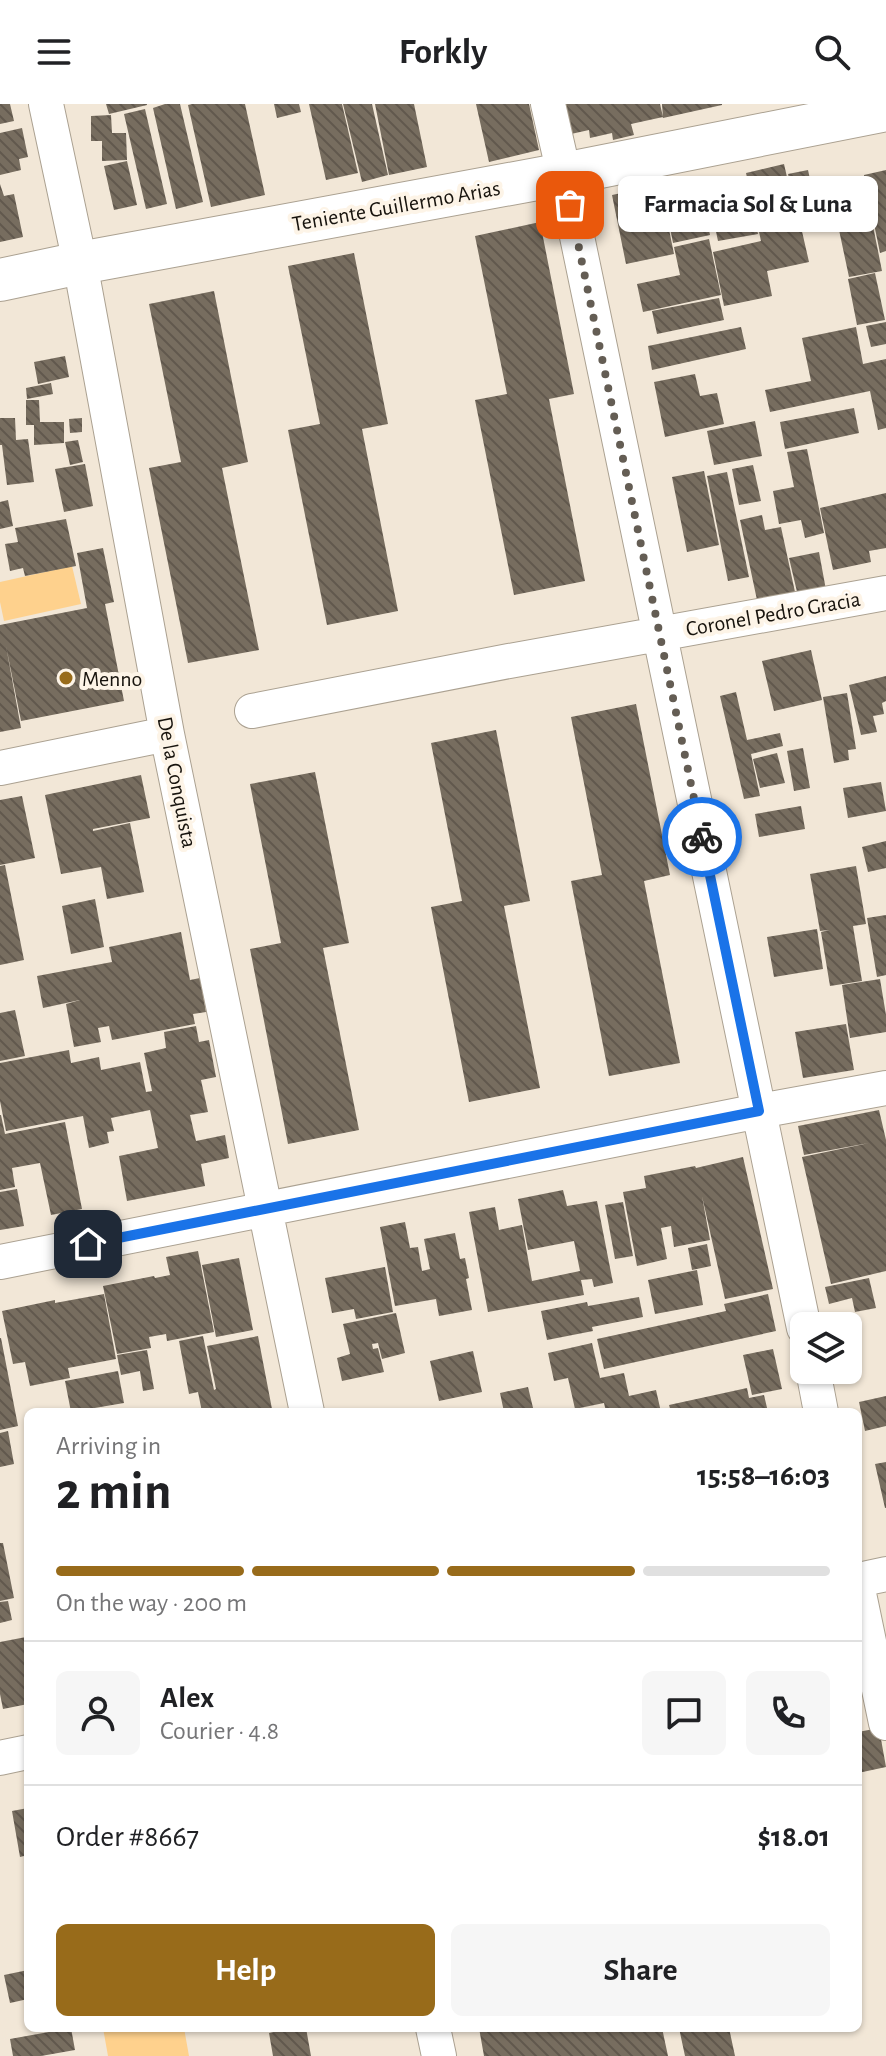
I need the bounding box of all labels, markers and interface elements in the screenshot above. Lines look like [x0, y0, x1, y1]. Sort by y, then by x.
icon: menu [32, 30, 76, 74]
icon: search [810, 30, 854, 74]
text: Forkly [399, 34, 487, 70]
pin [536, 171, 604, 239]
street label: Teniente Guillermo Arias [290, 177, 502, 235]
callout: Farmacia Sol & Luna [618, 177, 878, 233]
icon: bag [548, 183, 592, 227]
text: Farmacia Sol & Luna [644, 191, 852, 217]
street label: Coronel Pedro Gracia [684, 588, 862, 640]
place label: Menno [82, 668, 142, 690]
marker: Menno [57, 669, 75, 687]
street label: De la Conquista [154, 715, 201, 850]
courier [662, 797, 742, 877]
icon: bike [680, 815, 724, 859]
pin [54, 1210, 122, 1278]
icon: home [66, 1222, 110, 1266]
map controls [790, 1312, 862, 1384]
button: layers [790, 1312, 862, 1384]
text: Arriving in [56, 1433, 161, 1459]
text: 15:58–16:03 [697, 1461, 830, 1491]
text: 2 min [56, 1466, 171, 1518]
text: On the way · 200 m [56, 1590, 247, 1616]
button: person [56, 1671, 140, 1755]
button: chat [642, 1671, 726, 1755]
button: phone [746, 1671, 830, 1755]
text: Alex [160, 1683, 214, 1713]
text: Courier · 4.8 [160, 1718, 279, 1744]
text: Order #8667 [56, 1822, 199, 1852]
text: $18.01 [758, 1822, 830, 1852]
button: Help [56, 1924, 435, 2016]
button: Share [451, 1924, 830, 2016]

